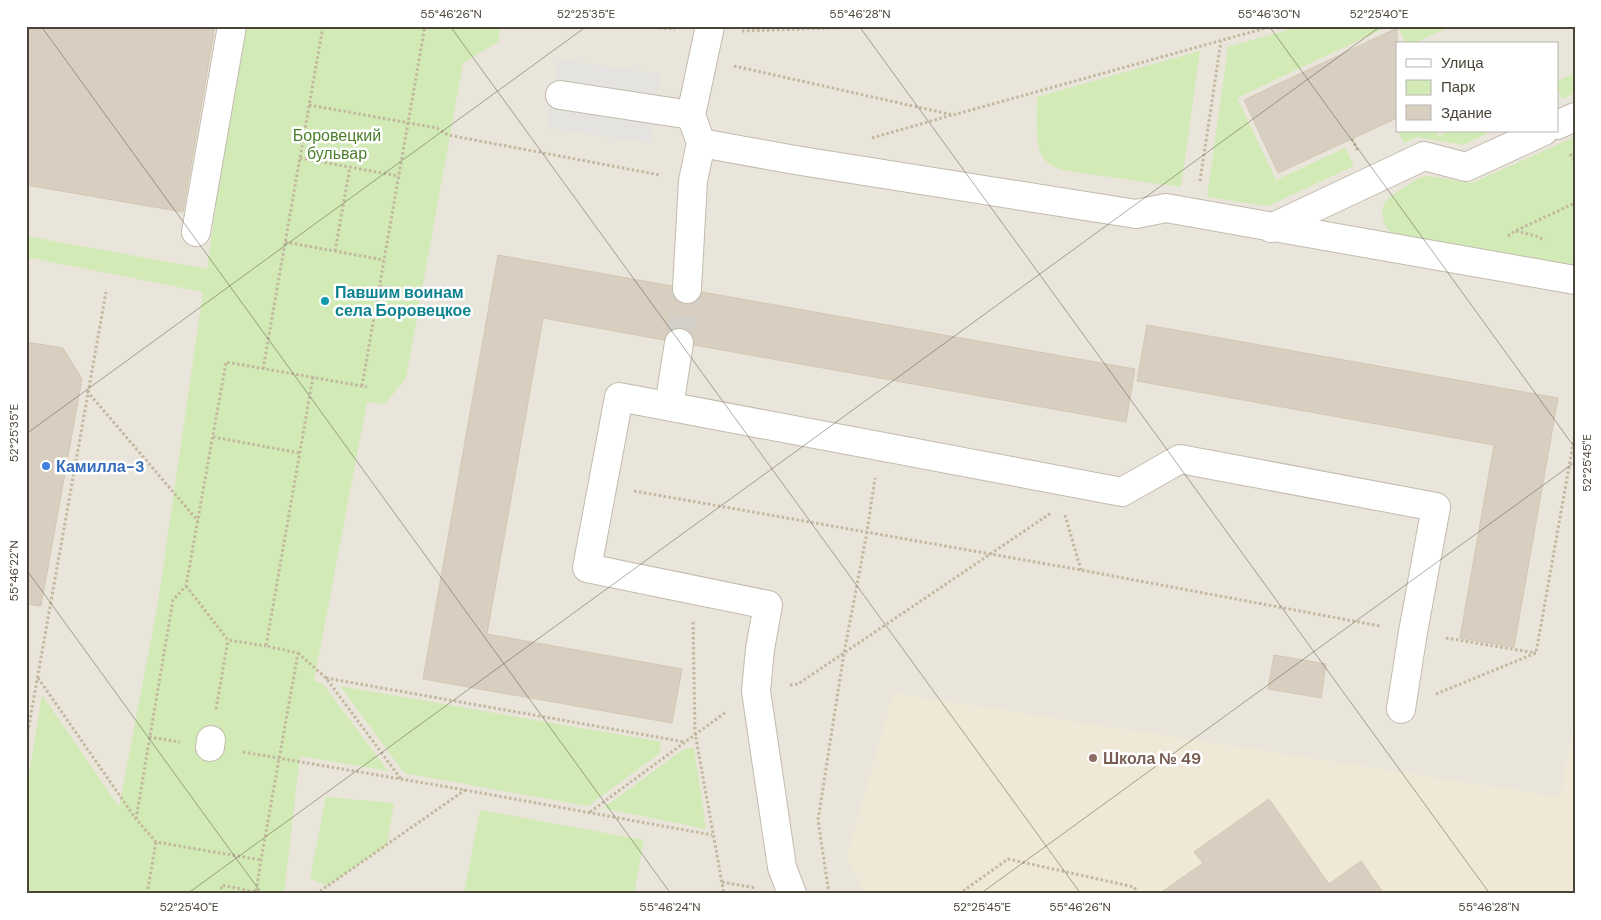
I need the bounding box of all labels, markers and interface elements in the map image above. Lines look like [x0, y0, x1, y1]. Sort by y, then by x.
text: 55°46'26"N [420, 6, 482, 22]
text: 52°25'35"E [557, 6, 615, 22]
text: 55°46'28"N [829, 6, 891, 22]
text: 55°46'30"N [1238, 6, 1300, 22]
text: 52°25'40"E [1349, 6, 1409, 22]
legend [1396, 42, 1558, 132]
text: Улица [1441, 53, 1484, 73]
text: Парк [1441, 77, 1475, 97]
text: Здание [1441, 103, 1492, 123]
park label: Боровецкий бульвар [293, 125, 381, 164]
place label: Павшим воинам села Боровецкое [335, 282, 471, 321]
marker: Павшим воинам села Боровецкое [319, 295, 331, 307]
text: 52°25'35"E [6, 404, 22, 462]
text: 52°25'45"E [1579, 434, 1595, 492]
place label: Камилла-3 [56, 456, 145, 477]
marker: Камилла-3 [40, 460, 52, 472]
text: 55°46'22"N [6, 540, 22, 602]
place label: Школа № 49 [1103, 748, 1201, 769]
marker: Школа № 49 [1087, 752, 1099, 764]
text: 52°25'40"E [159, 899, 219, 915]
text: 55°46'24"N [639, 899, 701, 915]
text: 52°25'45"E [953, 899, 1011, 915]
text: 55°46'26"N [1049, 899, 1111, 915]
text: 55°46'28"N [1458, 899, 1520, 915]

